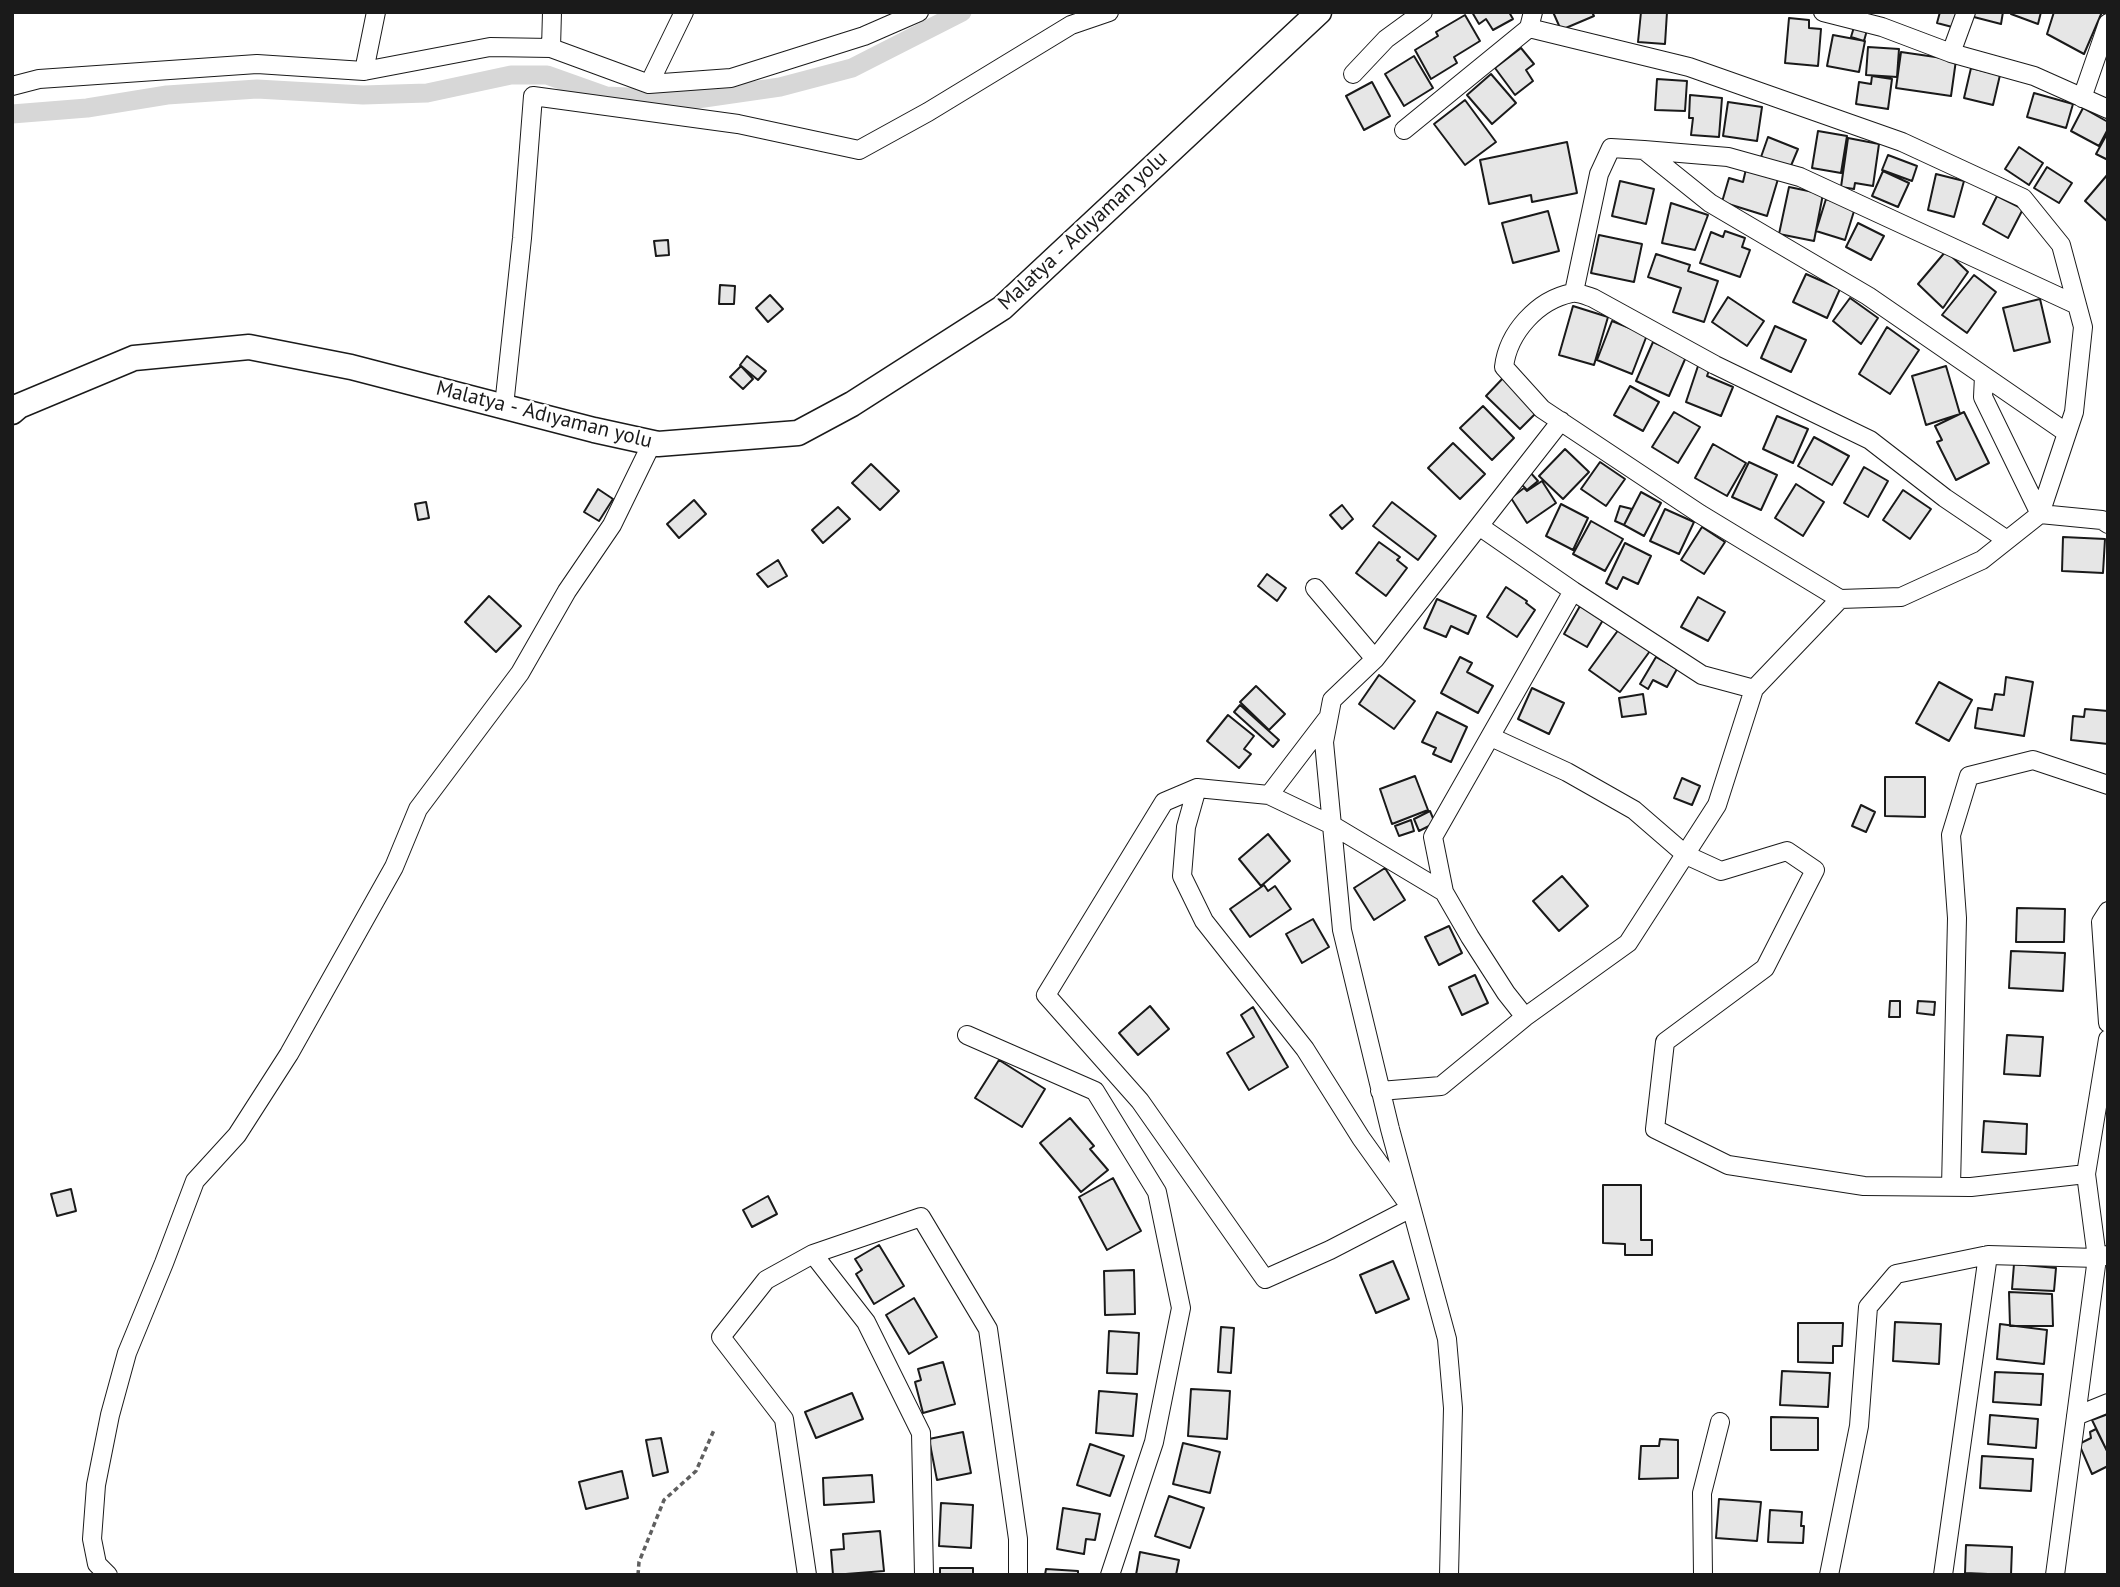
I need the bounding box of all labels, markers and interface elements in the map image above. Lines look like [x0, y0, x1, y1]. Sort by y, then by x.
street label: Malatya - Adıyaman yolu [993, 146, 1173, 316]
street label: Malatya - Adıyaman yolu [433, 376, 655, 454]

